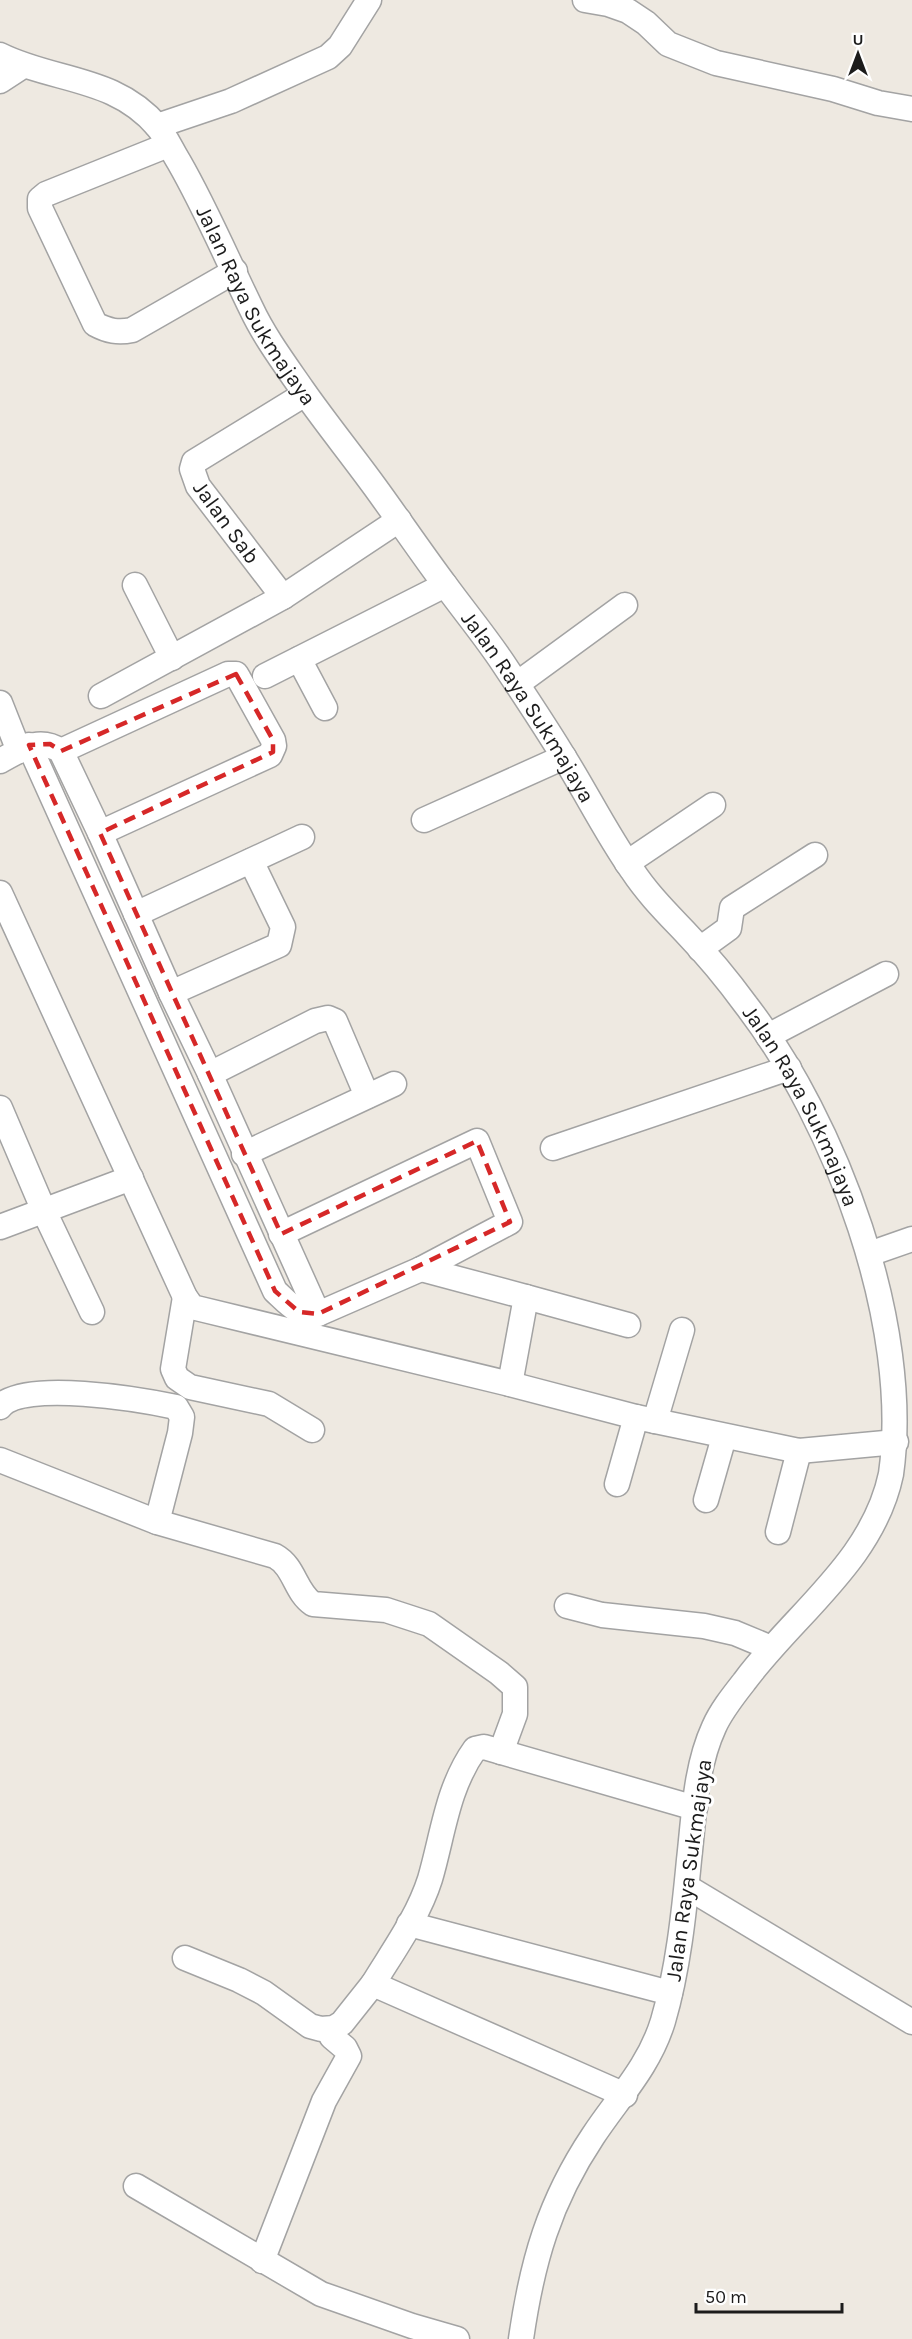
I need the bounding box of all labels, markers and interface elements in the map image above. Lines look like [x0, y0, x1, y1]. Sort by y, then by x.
north arrow [828, 24, 888, 84]
text: U [852, 30, 864, 49]
street label: Jalan Raya Sukmajaya [190, 202, 321, 410]
street label: Jalan Sab [187, 476, 265, 569]
street label: Jalan Raya Sukmajaya [455, 606, 600, 808]
street label: Jalan Raya Sukmajaya [737, 1000, 864, 1210]
street label: Jalan Raya Sukmajaya [661, 1757, 717, 1983]
scale bar [696, 2276, 842, 2314]
text: 50 m [705, 2286, 747, 2308]

